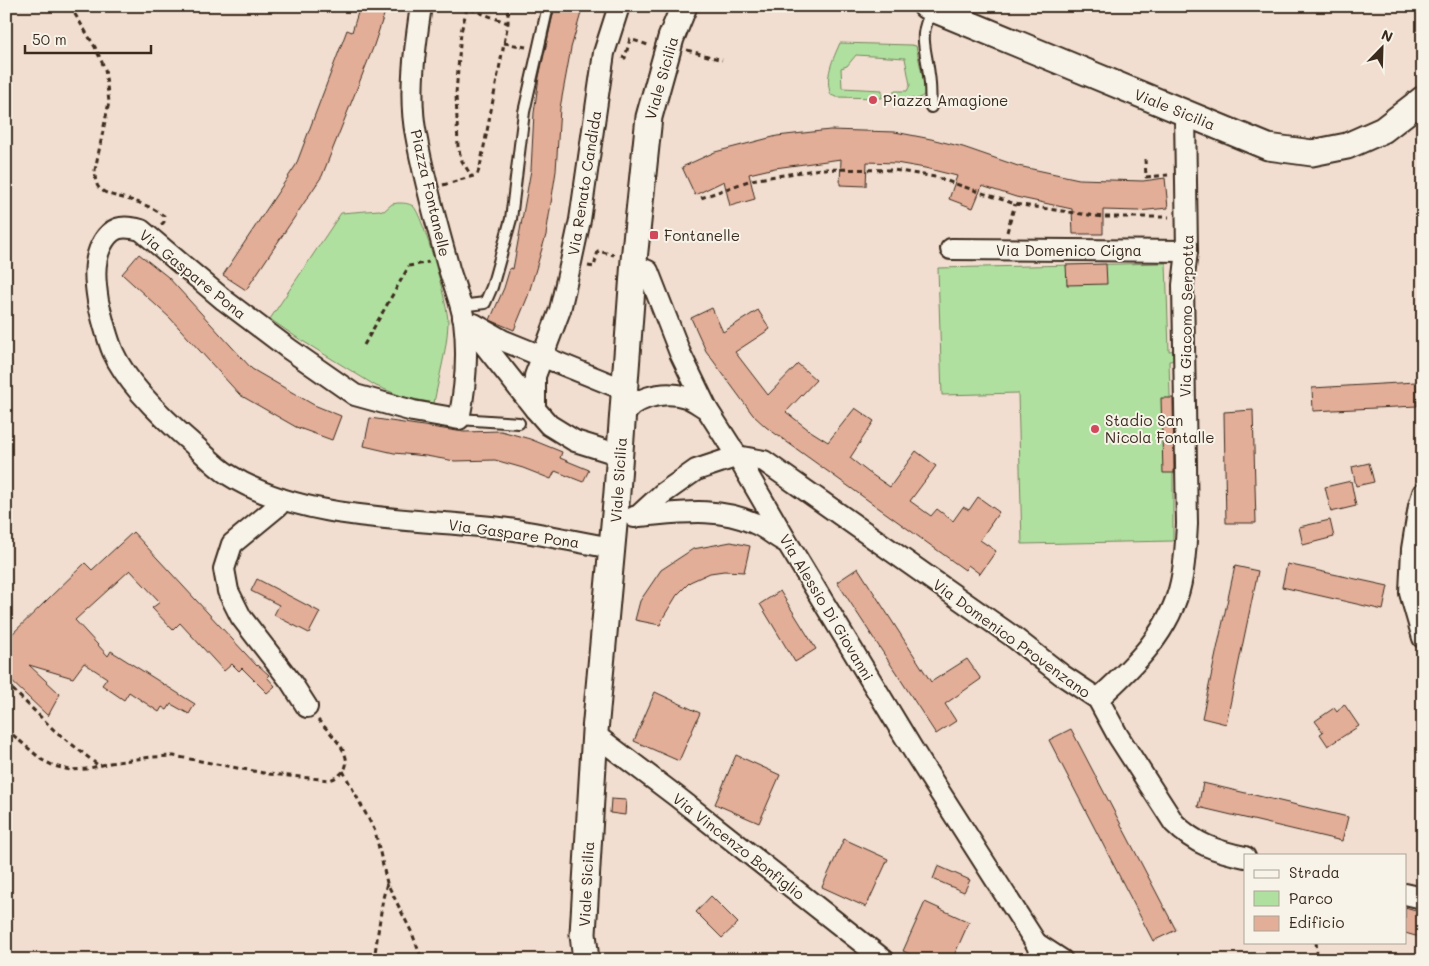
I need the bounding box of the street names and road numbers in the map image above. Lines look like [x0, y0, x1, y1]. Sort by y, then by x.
street label: Viale Sicilia [640, 34, 682, 122]
street label: Viale Sicilia [1132, 84, 1218, 134]
street label: Via Renato Candida [563, 109, 605, 257]
street label: Piazza Fontanelle [407, 127, 455, 259]
street label: Via Gaspare Pona [135, 225, 251, 323]
street label: Via Giacomo Serpotta [1175, 234, 1197, 398]
street label: Via Domenico Cigna [996, 240, 1142, 260]
street label: Viale Sicilia [605, 437, 631, 523]
street label: Via Gaspare Pona [447, 514, 581, 552]
street label: Via Alessio Di Giovanni [775, 530, 879, 684]
street label: Via Domenico Provenzano [929, 574, 1095, 702]
street label: Via Vincenzo Bonfiglio [669, 788, 809, 904]
street label: Viale Sicilia [574, 841, 598, 927]

